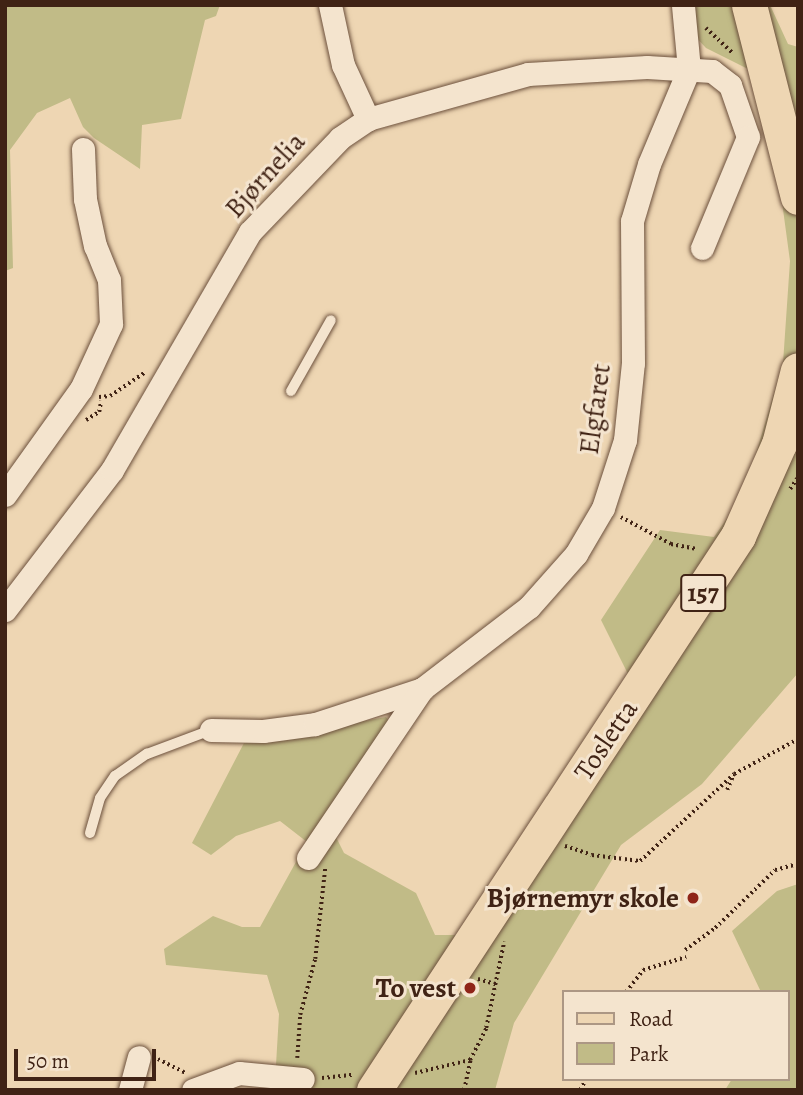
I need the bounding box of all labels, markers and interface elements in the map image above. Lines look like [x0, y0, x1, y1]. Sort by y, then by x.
street label: Bjørnelia [218, 125, 312, 225]
street label: Elgfaret [572, 361, 618, 457]
road number: 157 [678, 570, 728, 615]
street label: Tosletta [567, 693, 645, 787]
place label: Bjørnemyr skole [487, 881, 679, 915]
marker: Bjørnemyr skole [685, 890, 701, 906]
place label: To vest [376, 971, 456, 1005]
marker: To vest [462, 980, 478, 996]
legend [562, 990, 789, 1081]
text: Road [629, 1005, 673, 1033]
scale bar [18, 1036, 159, 1080]
text: Park [629, 1040, 668, 1068]
text: 50 m [27, 1047, 69, 1075]

